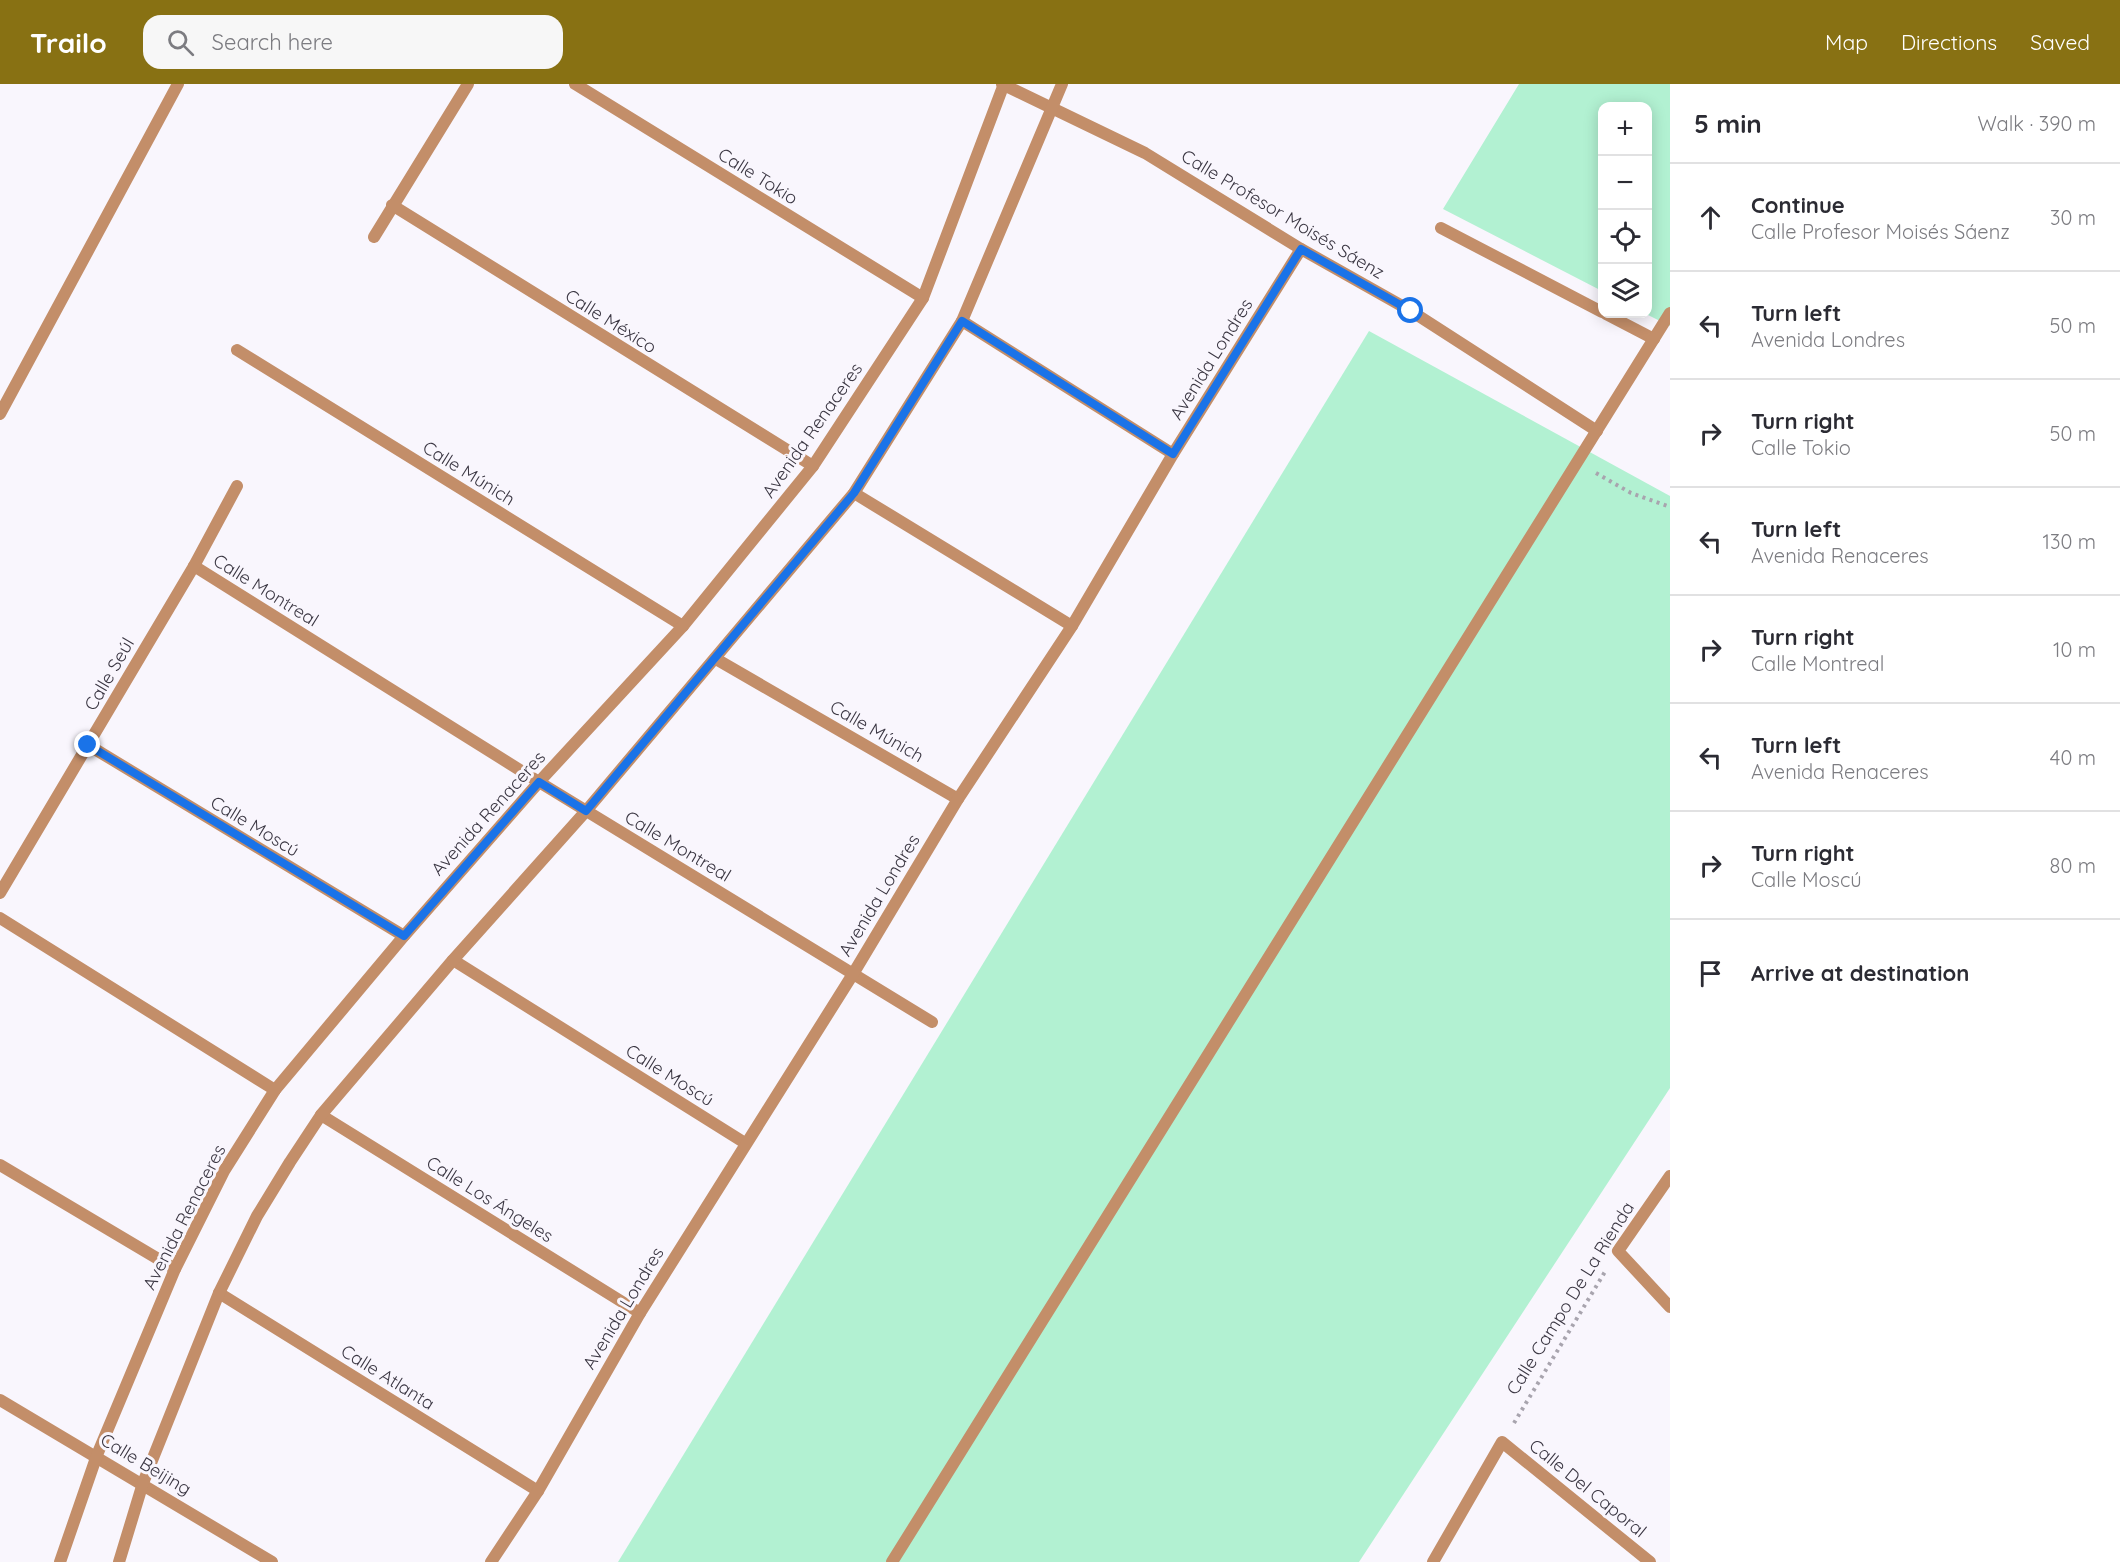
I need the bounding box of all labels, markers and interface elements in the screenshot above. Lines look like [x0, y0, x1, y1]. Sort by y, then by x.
search box [143, 15, 563, 69]
text: Trailo [30, 25, 107, 60]
icon: search [164, 26, 197, 59]
text: Search here [212, 28, 333, 56]
text: Map [1825, 29, 1868, 55]
text: Directions [1901, 29, 1997, 55]
text: Saved [2030, 29, 2090, 55]
map controls [1598, 102, 1652, 318]
button: + [1598, 102, 1652, 156]
text: 5 min [1694, 107, 1762, 140]
text: Walk · 390 m [1977, 111, 2096, 136]
street label: Calle Tokio [714, 142, 802, 210]
street label: Calle Profesor Moisés Sáenz [1177, 144, 1389, 284]
button: − [1598, 156, 1652, 210]
text: Continue [1751, 191, 1845, 219]
icon: ahead [1694, 201, 1727, 234]
text: 30 m [2050, 205, 2096, 230]
button: locate [1598, 210, 1652, 264]
text: Calle Profesor Moisés Sáenz [1751, 219, 2010, 244]
button: layers [1598, 264, 1652, 318]
street label: Calle México [561, 284, 661, 358]
street label: Avenida Londres [1165, 294, 1257, 424]
route start [1397, 297, 1423, 323]
text: Turn left [1751, 299, 1841, 327]
icon: left [1694, 309, 1727, 342]
text: 50 m [2050, 313, 2096, 338]
text: Avenida Londres [1751, 327, 1905, 352]
street label: Avenida Renaceres [757, 358, 867, 502]
text: Turn right [1751, 407, 1855, 435]
icon: right [1694, 417, 1727, 450]
text: 50 m [2050, 421, 2096, 446]
street label: Calle Múnich [418, 435, 520, 511]
text: Calle Tokio [1751, 435, 1851, 460]
text: Turn left [1751, 515, 1841, 543]
icon: left [1694, 525, 1727, 558]
text: 130 m [2043, 529, 2096, 554]
text: Avenida Renaceres [1751, 543, 1929, 568]
street label: Calle Montreal [209, 548, 323, 632]
text: Turn right [1751, 623, 1855, 651]
street label: Calle Seúl [79, 633, 139, 715]
icon: right [1694, 633, 1727, 666]
text: 10 m [2053, 637, 2096, 662]
text: Calle Montreal [1751, 651, 1884, 676]
street label: Calle Múnich [826, 695, 928, 767]
route end [74, 731, 100, 757]
text: Turn left [1751, 731, 1841, 759]
icon: left [1694, 741, 1727, 774]
text: 40 m [2050, 745, 2096, 770]
street label: Avenida Renaceres [426, 746, 550, 880]
text: Avenida Renaceres [1751, 759, 1929, 784]
street label: Calle Moscú [206, 790, 304, 862]
street label: Calle Montreal [621, 805, 735, 887]
street label: Avenida Londres [833, 830, 925, 960]
text: Turn right [1751, 839, 1855, 867]
icon: right [1694, 849, 1727, 882]
text: 80 m [2050, 853, 2096, 878]
text: Calle Moscú [1751, 867, 1862, 892]
icon: arrive [1694, 957, 1727, 990]
text: Arrive at destination [1751, 959, 1969, 987]
street label: Calle Moscú [622, 1039, 718, 1111]
street label: Avenida Renaceres [137, 1141, 231, 1293]
street label: Calle Los Ángeles [422, 1151, 558, 1247]
street label: Calle Campo De La Rienda [1501, 1197, 1639, 1399]
street label: Avenida Londres [577, 1243, 669, 1373]
street label: Calle Atlanta [337, 1339, 439, 1415]
street label: Calle Beijing [96, 1428, 196, 1500]
street label: Calle Del Caporal [1525, 1434, 1651, 1542]

